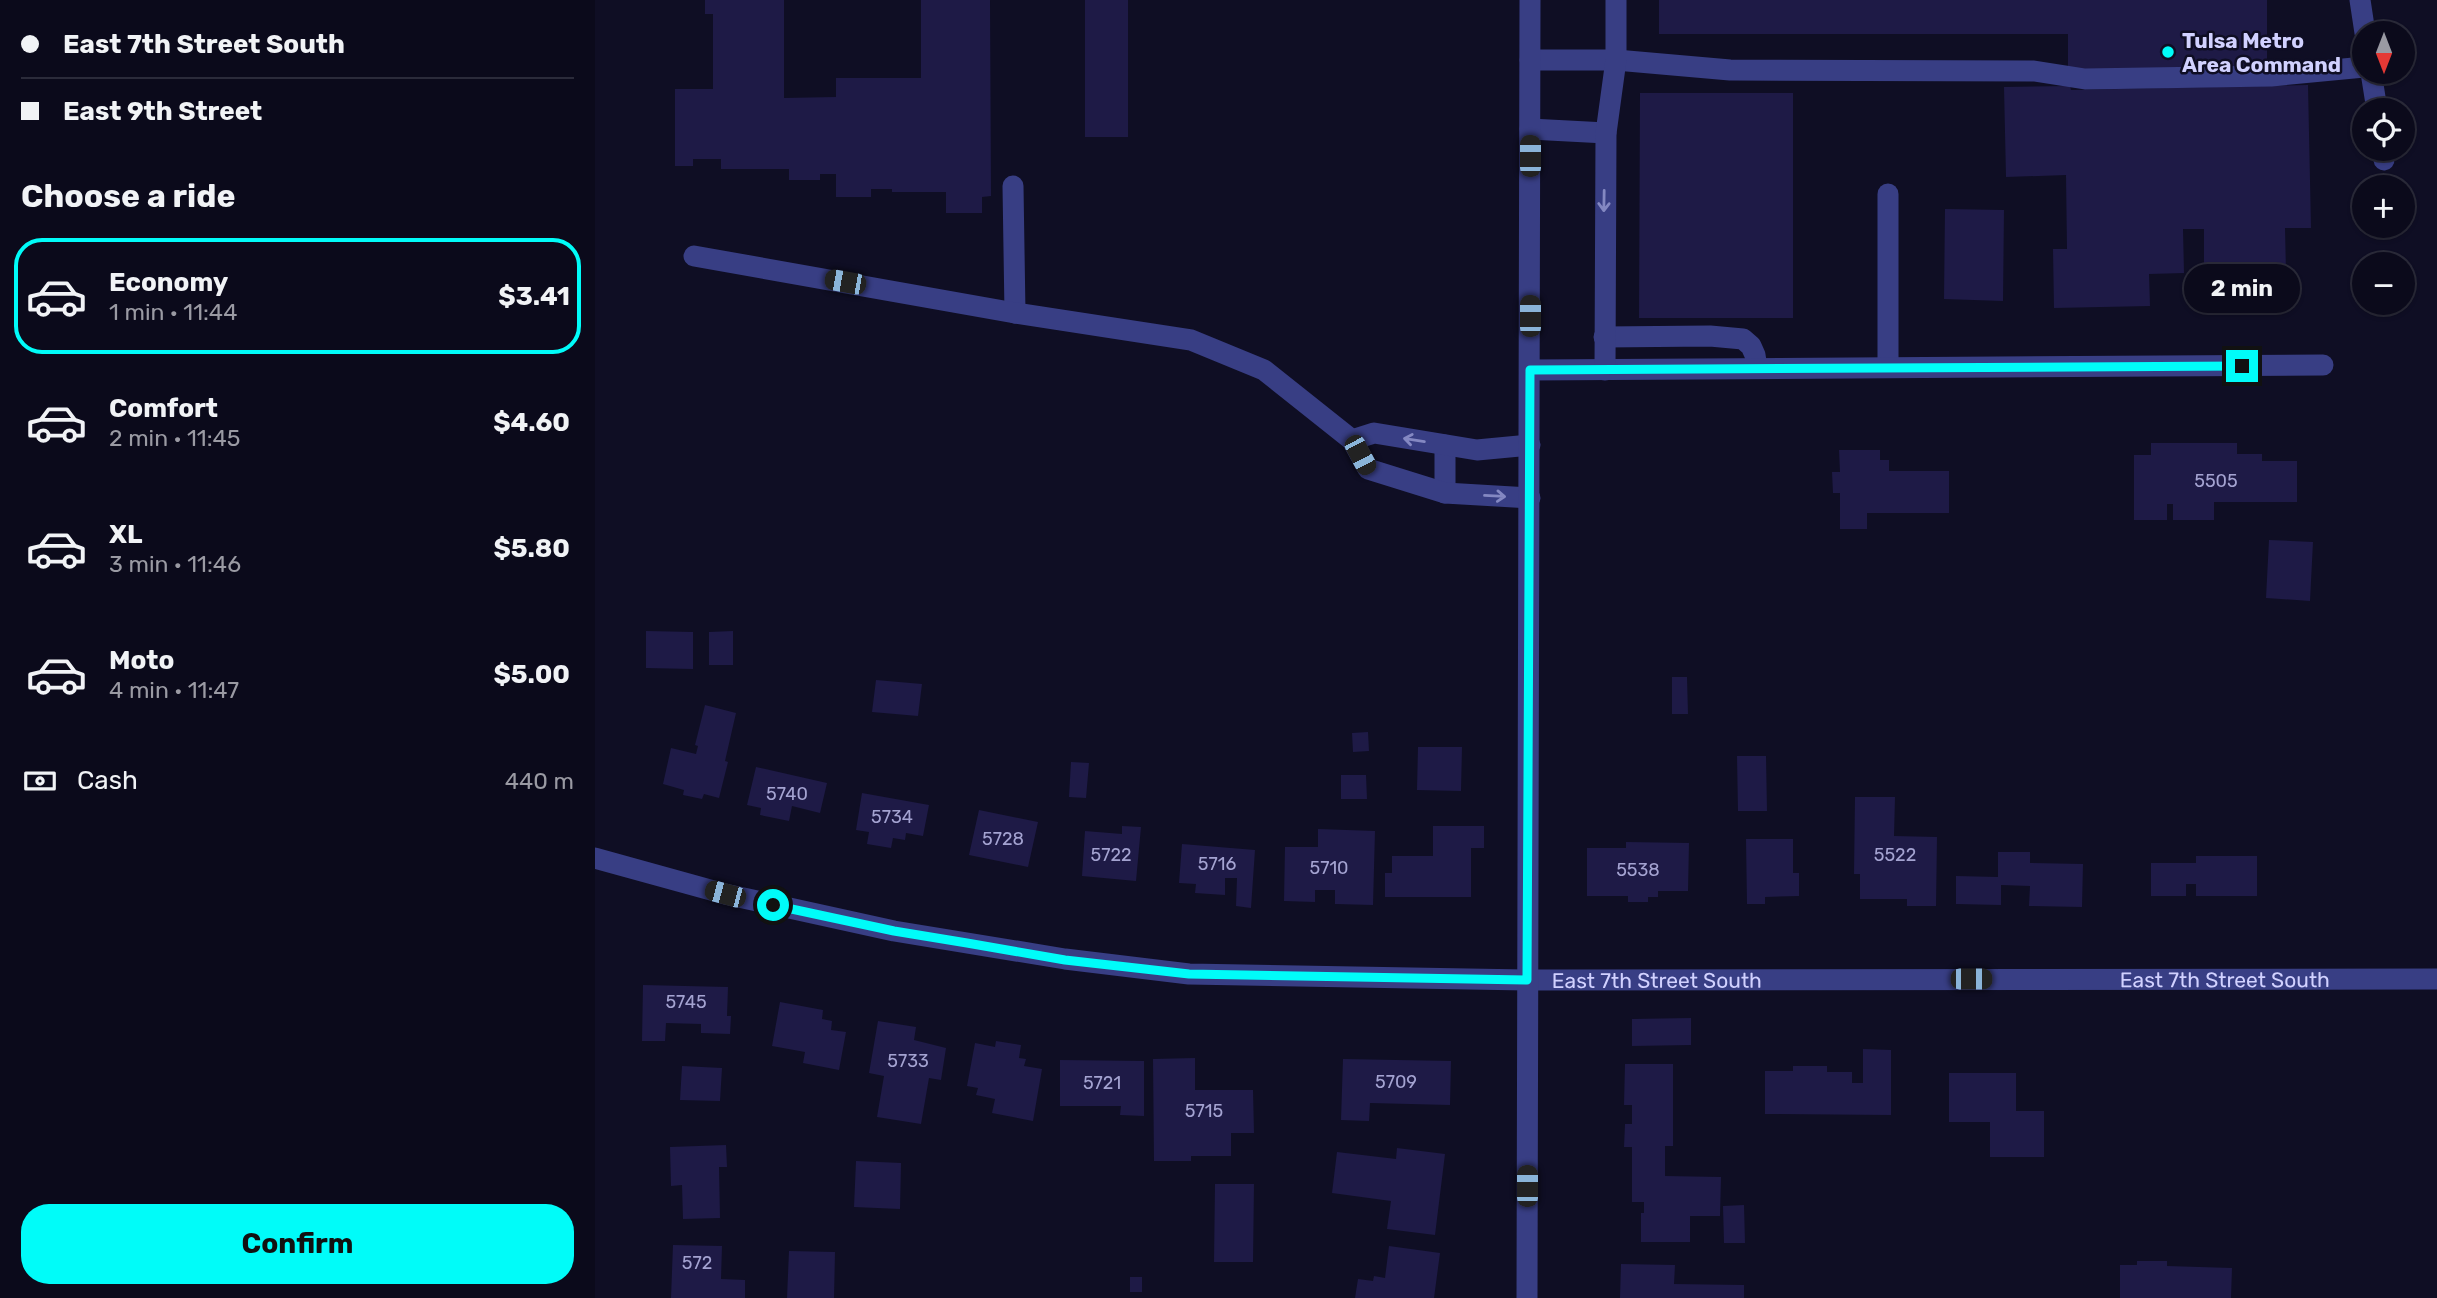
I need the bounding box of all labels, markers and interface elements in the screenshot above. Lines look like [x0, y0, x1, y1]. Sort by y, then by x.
north arrow [2352, 21, 2415, 84]
map controls [2352, 21, 2415, 315]
place label: Tulsa Metro Area Command [2182, 28, 2341, 77]
text: East 7th Street South [63, 29, 345, 60]
marker: Tulsa Metro Area Command [2160, 44, 2176, 60]
text: East 9th Street [63, 96, 262, 127]
button: locate [2352, 98, 2415, 161]
car [1520, 135, 1541, 177]
button: + [2352, 175, 2415, 238]
text: Choose a ride [21, 177, 235, 215]
one-way arrow [1598, 189, 1611, 212]
button: − [2352, 252, 2415, 315]
callout: 2 min [2184, 264, 2300, 314]
icon: car [25, 265, 88, 328]
text: Economy [109, 267, 228, 298]
car [823, 268, 868, 296]
text: 2 min [2211, 274, 2273, 302]
text: $3.41 [498, 281, 570, 312]
car [1520, 295, 1541, 337]
text: 1 min · 11:44 [109, 298, 237, 326]
route end [2226, 350, 2258, 382]
icon: car [25, 391, 88, 454]
text: Comfort [109, 393, 218, 424]
text: $4.60 [493, 407, 570, 438]
text: 2 min · 11:45 [109, 424, 240, 452]
car [1341, 432, 1380, 478]
one-way arrow [1403, 433, 1426, 446]
house number: 5505 [2194, 470, 2238, 492]
one-way arrow [1483, 489, 1506, 502]
icon: car [25, 517, 88, 580]
text: XL [109, 519, 142, 550]
text: $5.80 [493, 533, 570, 564]
text: 3 min · 11:46 [109, 550, 241, 578]
icon: car [25, 643, 88, 706]
text: Moto [109, 645, 174, 676]
text: $5.00 [493, 659, 570, 690]
text: 4 min · 11:47 [109, 676, 239, 704]
icon: cash [21, 762, 59, 800]
text: Cash [77, 765, 138, 796]
text: 440 m [505, 767, 574, 795]
house number: 5740 [766, 783, 808, 805]
house number: 5734 [871, 806, 913, 828]
house number: 5728 [982, 828, 1024, 850]
house number: 5722 [1090, 844, 1132, 866]
house number: 5522 [1874, 844, 1916, 866]
house number: 5716 [1198, 853, 1236, 875]
house number: 5710 [1309, 857, 1349, 879]
house number: 5538 [1616, 859, 1660, 881]
car [702, 878, 749, 910]
route start [757, 889, 789, 921]
street label: East 7th Street South [1552, 967, 1762, 992]
street label: East 7th Street South [2120, 967, 2330, 992]
car [1951, 969, 1993, 990]
house number: 5745 [665, 991, 707, 1013]
house number: 5733 [887, 1050, 929, 1072]
house number: 5709 [1375, 1071, 1417, 1093]
house number: 5721 [1083, 1072, 1121, 1094]
house number: 5715 [1185, 1100, 1223, 1122]
car [1517, 1165, 1538, 1207]
button: Confirm [21, 1204, 574, 1284]
house number: 572 [682, 1252, 712, 1274]

